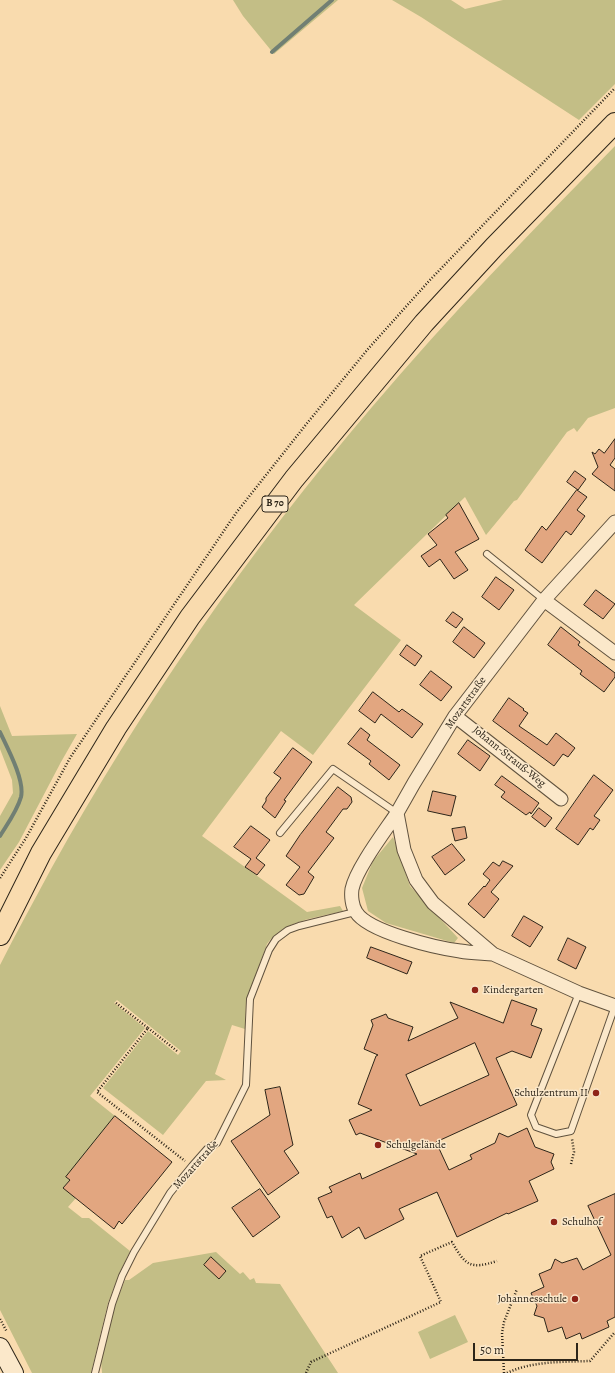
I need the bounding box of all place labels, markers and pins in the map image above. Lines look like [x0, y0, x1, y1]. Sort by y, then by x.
place label: Kindergarten [483, 983, 543, 997]
marker: Kindergarten [470, 985, 480, 995]
place label: Schulzentrum II [514, 1086, 588, 1100]
marker: Schulzentrum II [591, 1088, 601, 1098]
place label: Schulgelände [386, 1138, 446, 1152]
marker: Schulgelände [373, 1140, 383, 1150]
place label: Schulhof [562, 1215, 602, 1229]
marker: Schulhof [549, 1217, 559, 1227]
place label: Johannesschule [497, 1292, 567, 1306]
marker: Johannesschule [570, 1294, 580, 1304]

